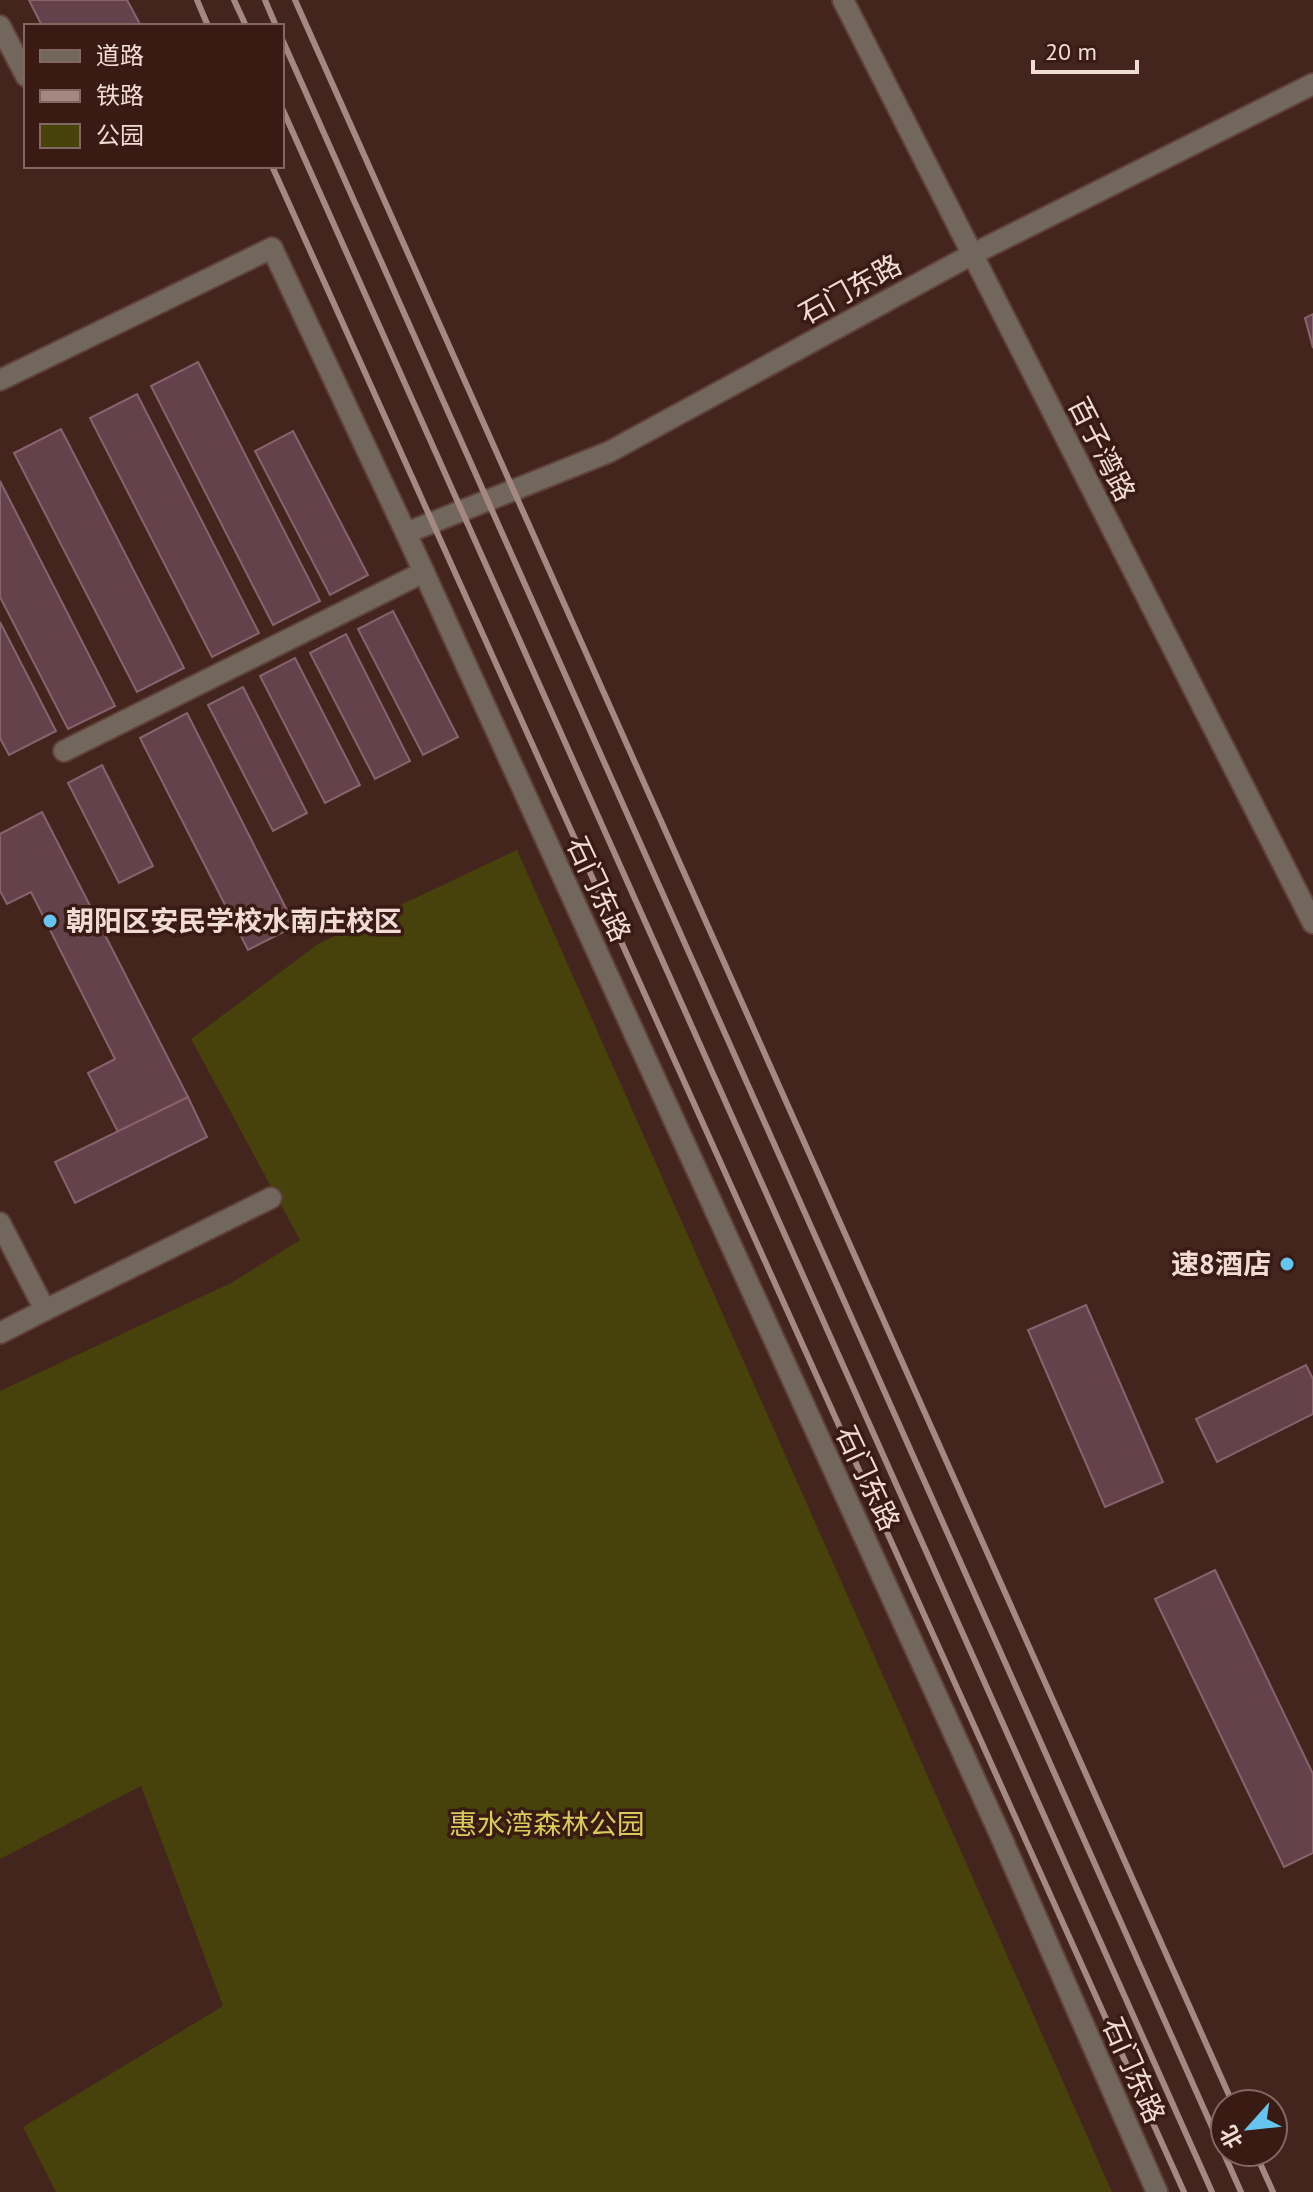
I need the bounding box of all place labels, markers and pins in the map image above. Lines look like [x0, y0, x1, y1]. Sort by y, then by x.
place label: 朝阳区安民学校水南庄校区 [66, 902, 402, 939]
marker: 朝阳区安民学校水南庄校区 [41, 912, 59, 930]
place label: 速8酒店 [1171, 1245, 1271, 1282]
marker: 速8酒店 [1278, 1255, 1296, 1273]

